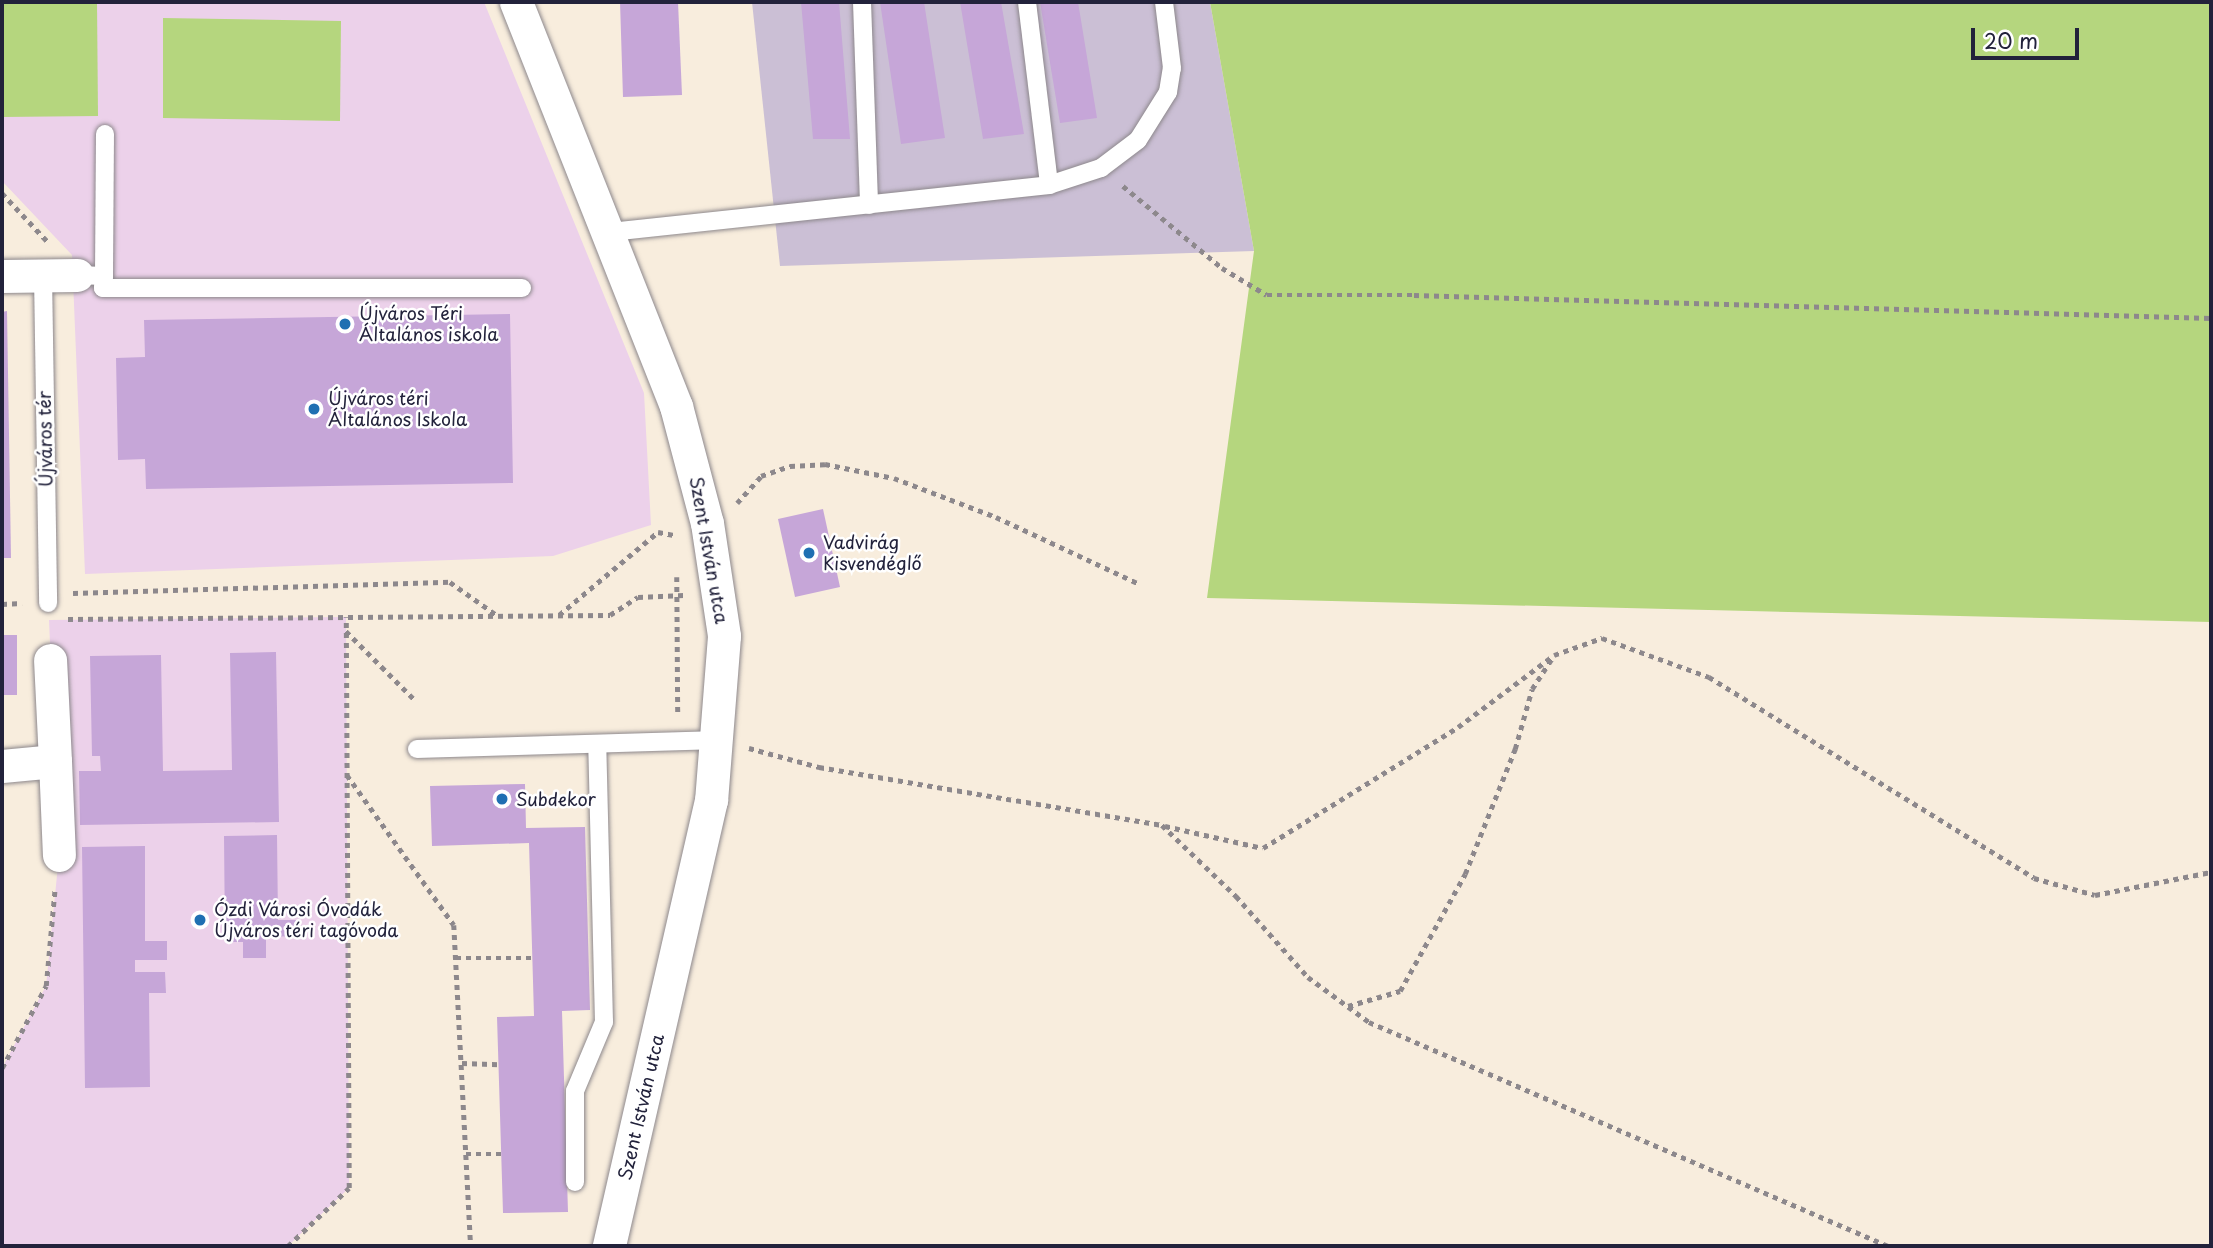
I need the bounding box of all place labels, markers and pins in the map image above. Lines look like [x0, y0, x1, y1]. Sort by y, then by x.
place label: Újváros Téri Általános iskola [359, 303, 498, 346]
marker: Újváros Téri Általános iskola [337, 316, 353, 332]
place label: Újváros téri Általános Iskola [328, 388, 467, 430]
marker: Újváros téri Általános Iskola [306, 401, 322, 417]
place label: Vadvirág Kisvendéglő [823, 532, 922, 574]
marker: Vadvirág Kisvendéglő [801, 545, 817, 561]
place label: Subdekor [516, 788, 596, 810]
marker: Subdekor [494, 791, 510, 807]
place label: Ózdi Városi Óvodák Újváros téri tagóvoda [214, 899, 400, 942]
marker: Ózdi Városi Óvodák Újváros téri tagóvoda [192, 912, 208, 928]

